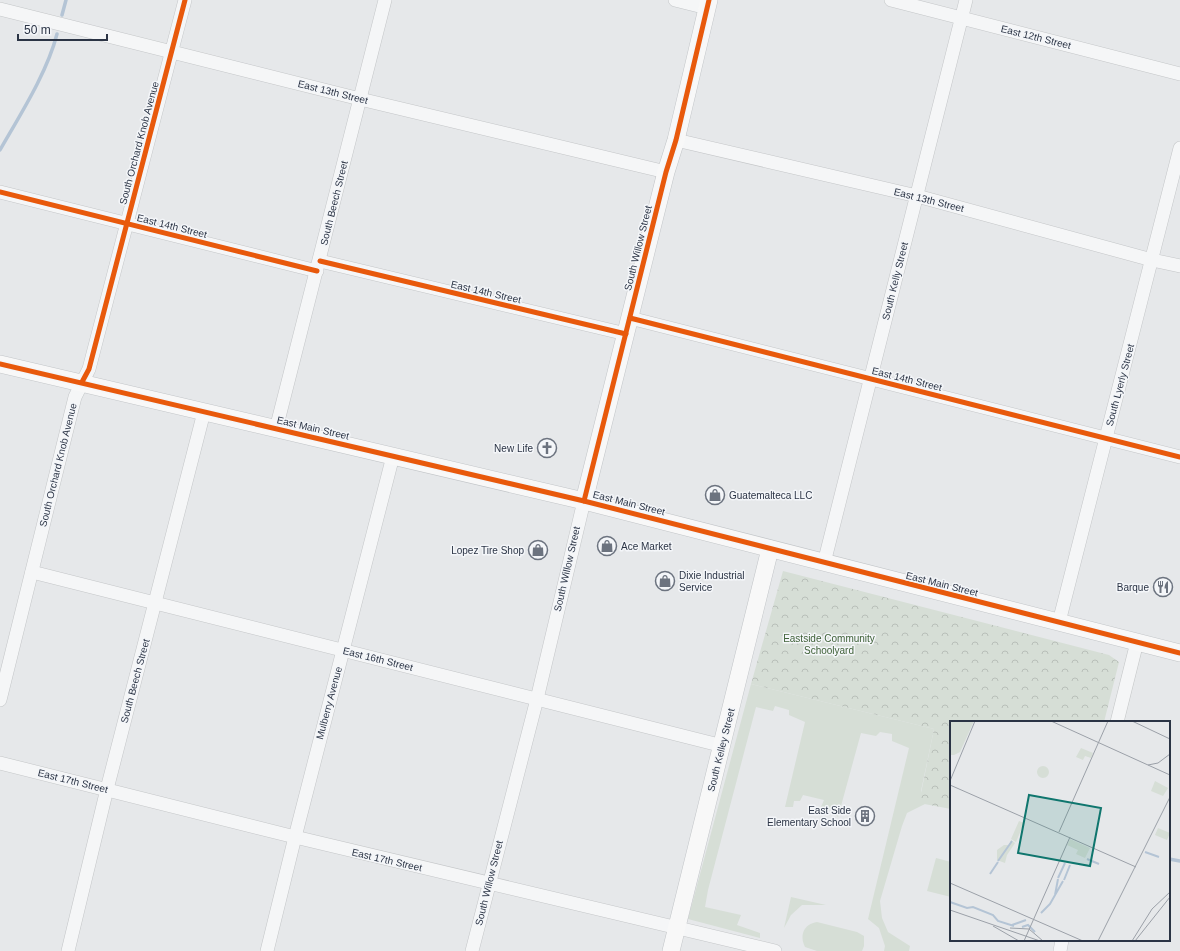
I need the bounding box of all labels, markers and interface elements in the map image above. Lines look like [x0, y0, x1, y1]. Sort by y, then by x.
scale bar [18, 16, 107, 42]
text: 50 m [24, 23, 51, 37]
street label: East 12th Street [1000, 23, 1072, 51]
street label: East 13th Street [297, 78, 369, 106]
street label: South Orchard Knob Avenue [117, 80, 161, 206]
street label: South Beech Street [318, 159, 350, 246]
street label: East 13th Street [893, 186, 965, 214]
street label: South Willow Street [622, 204, 654, 292]
street label: East 14th Street [136, 212, 208, 240]
street label: South Kelly Street [880, 241, 910, 321]
street label: East 14th Street [450, 279, 522, 305]
street label: South Lyerly Street [1104, 342, 1136, 427]
street label: East 14th Street [871, 365, 943, 393]
street label: South Orchard Knob Avenue [37, 402, 79, 528]
street label: East Main Street [276, 414, 350, 442]
church icon: New Life [536, 437, 558, 459]
place label: New Life [494, 443, 533, 454]
shop icon: Guatemalteca LLC [704, 484, 726, 506]
street label: East Main Street [592, 489, 666, 517]
place label: Guatemalteca LLC [729, 490, 812, 501]
street label: South Willow Street [552, 525, 582, 613]
shop icon: Ace Market [596, 535, 618, 557]
shop icon: Lopez Tire Shop [527, 539, 549, 561]
place label: Ace Market [621, 541, 672, 552]
place label: Lopez Tire Shop [451, 545, 524, 556]
shop icon: Dixie Industrial Service [654, 570, 676, 592]
place label: Dixie Industrial Service [679, 570, 745, 593]
street label: East Main Street [905, 570, 979, 598]
restaurant icon: Barque [1152, 576, 1174, 598]
place label: Barque [1117, 582, 1149, 593]
park label: Eastside Community Schoolyard [783, 633, 875, 656]
street label: South Beech Street [118, 637, 152, 724]
street label: East 16th Street [342, 645, 414, 673]
street label: Mulberry Avenue [314, 665, 344, 741]
street label: South Kelley Street [705, 707, 737, 793]
inset map [950, 721, 1170, 941]
street label: East 17th Street [37, 767, 109, 795]
place label: East Side Elementary School [767, 805, 851, 828]
building icon: East Side Elementary School [854, 805, 876, 827]
street label: South Willow Street [473, 839, 505, 927]
street label: East 17th Street [351, 847, 423, 873]

